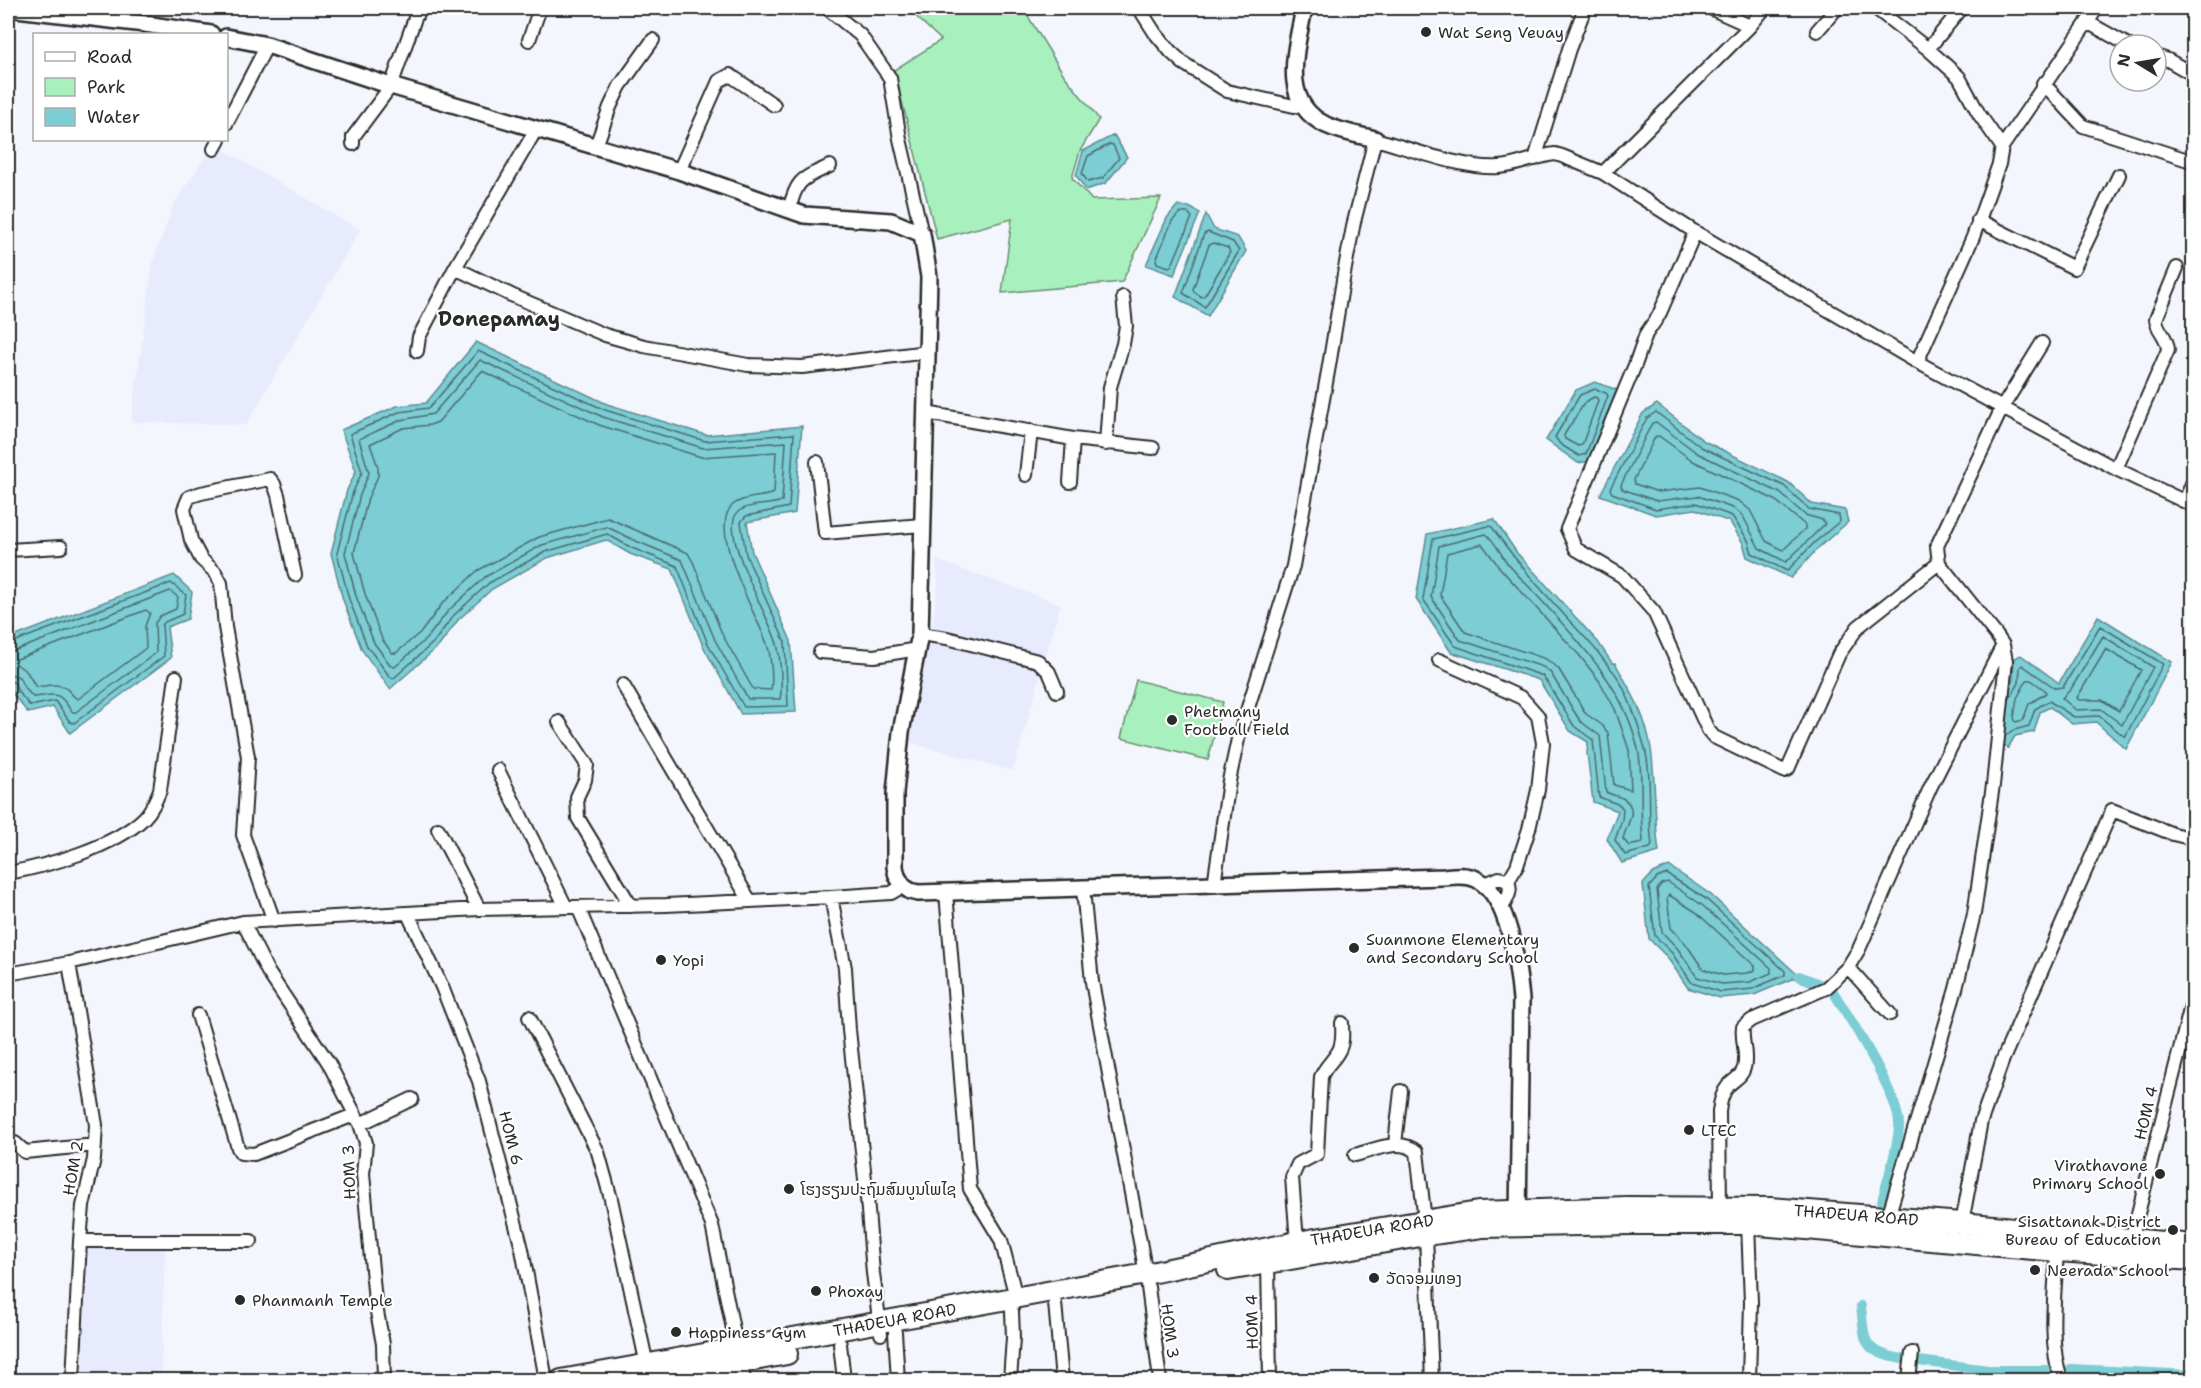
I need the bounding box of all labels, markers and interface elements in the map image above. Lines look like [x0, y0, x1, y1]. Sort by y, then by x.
place label: Wat Seng Veuay [1438, 22, 1564, 43]
marker: Wat Seng Veuay [1419, 25, 1433, 39]
legend [33, 33, 228, 141]
north arrow [2108, 33, 2168, 93]
text: Road [87, 45, 132, 69]
text: N [2112, 52, 2135, 68]
text: Park [87, 75, 126, 99]
text: Water [87, 105, 140, 129]
district label: Donepamay [438, 306, 560, 332]
place label: Phetmany Football Field [1184, 701, 1290, 740]
marker: Phetmany Football Field [1165, 713, 1179, 727]
place label: Suanmone Elementary and Secondary School [1366, 929, 1539, 968]
marker: Suanmone Elementary and Secondary School [1347, 941, 1361, 955]
place label: Yopi [673, 950, 704, 971]
marker: Yopi [654, 953, 668, 967]
street label: HOM 4 [2129, 1084, 2163, 1142]
street label: HOM 6 [494, 1109, 528, 1167]
place label: LTEC [1701, 1120, 1737, 1141]
marker: LTEC [1682, 1123, 1696, 1137]
street label: HOM 2 [58, 1139, 88, 1197]
street label: HOM 3 [338, 1144, 360, 1200]
place label: Virathavone Primary School [2032, 1155, 2148, 1194]
marker: Virathavone Primary School [2153, 1167, 2167, 1181]
place label: ໂຮງຮຽນປະຖົມສົມບູນໂພໄຊ [800, 1179, 956, 1200]
marker: ໂຮງຮຽນປະຖົມສົມບູນໂພໄຊ [782, 1182, 796, 1196]
street label: THADEUA ROAD [1793, 1199, 1919, 1230]
street label: THADEUA ROAD [1309, 1209, 1435, 1250]
place label: Sisattanak District Bureau of Education [2005, 1211, 2161, 1250]
marker: Sisattanak District Bureau of Education [2166, 1223, 2180, 1237]
place label: Neerada School [2047, 1260, 2169, 1281]
marker: Neerada School [2028, 1263, 2042, 1277]
place label: ວັດຈອມທອງ [1386, 1268, 1462, 1289]
marker: ວັດຈອມທອງ [1367, 1271, 1381, 1285]
place label: Phoxay [828, 1281, 883, 1302]
marker: Phoxay [809, 1284, 823, 1298]
place label: Phanmanh Temple [252, 1290, 393, 1311]
marker: Phanmanh Temple [233, 1293, 247, 1307]
street label: HOM 4 [1241, 1294, 1263, 1350]
street label: THADEUA ROAD [831, 1298, 958, 1341]
street label: HOM 3 [1156, 1302, 1184, 1360]
place label: Happiness Gym [688, 1322, 806, 1343]
marker: Happiness Gym [669, 1325, 683, 1339]

